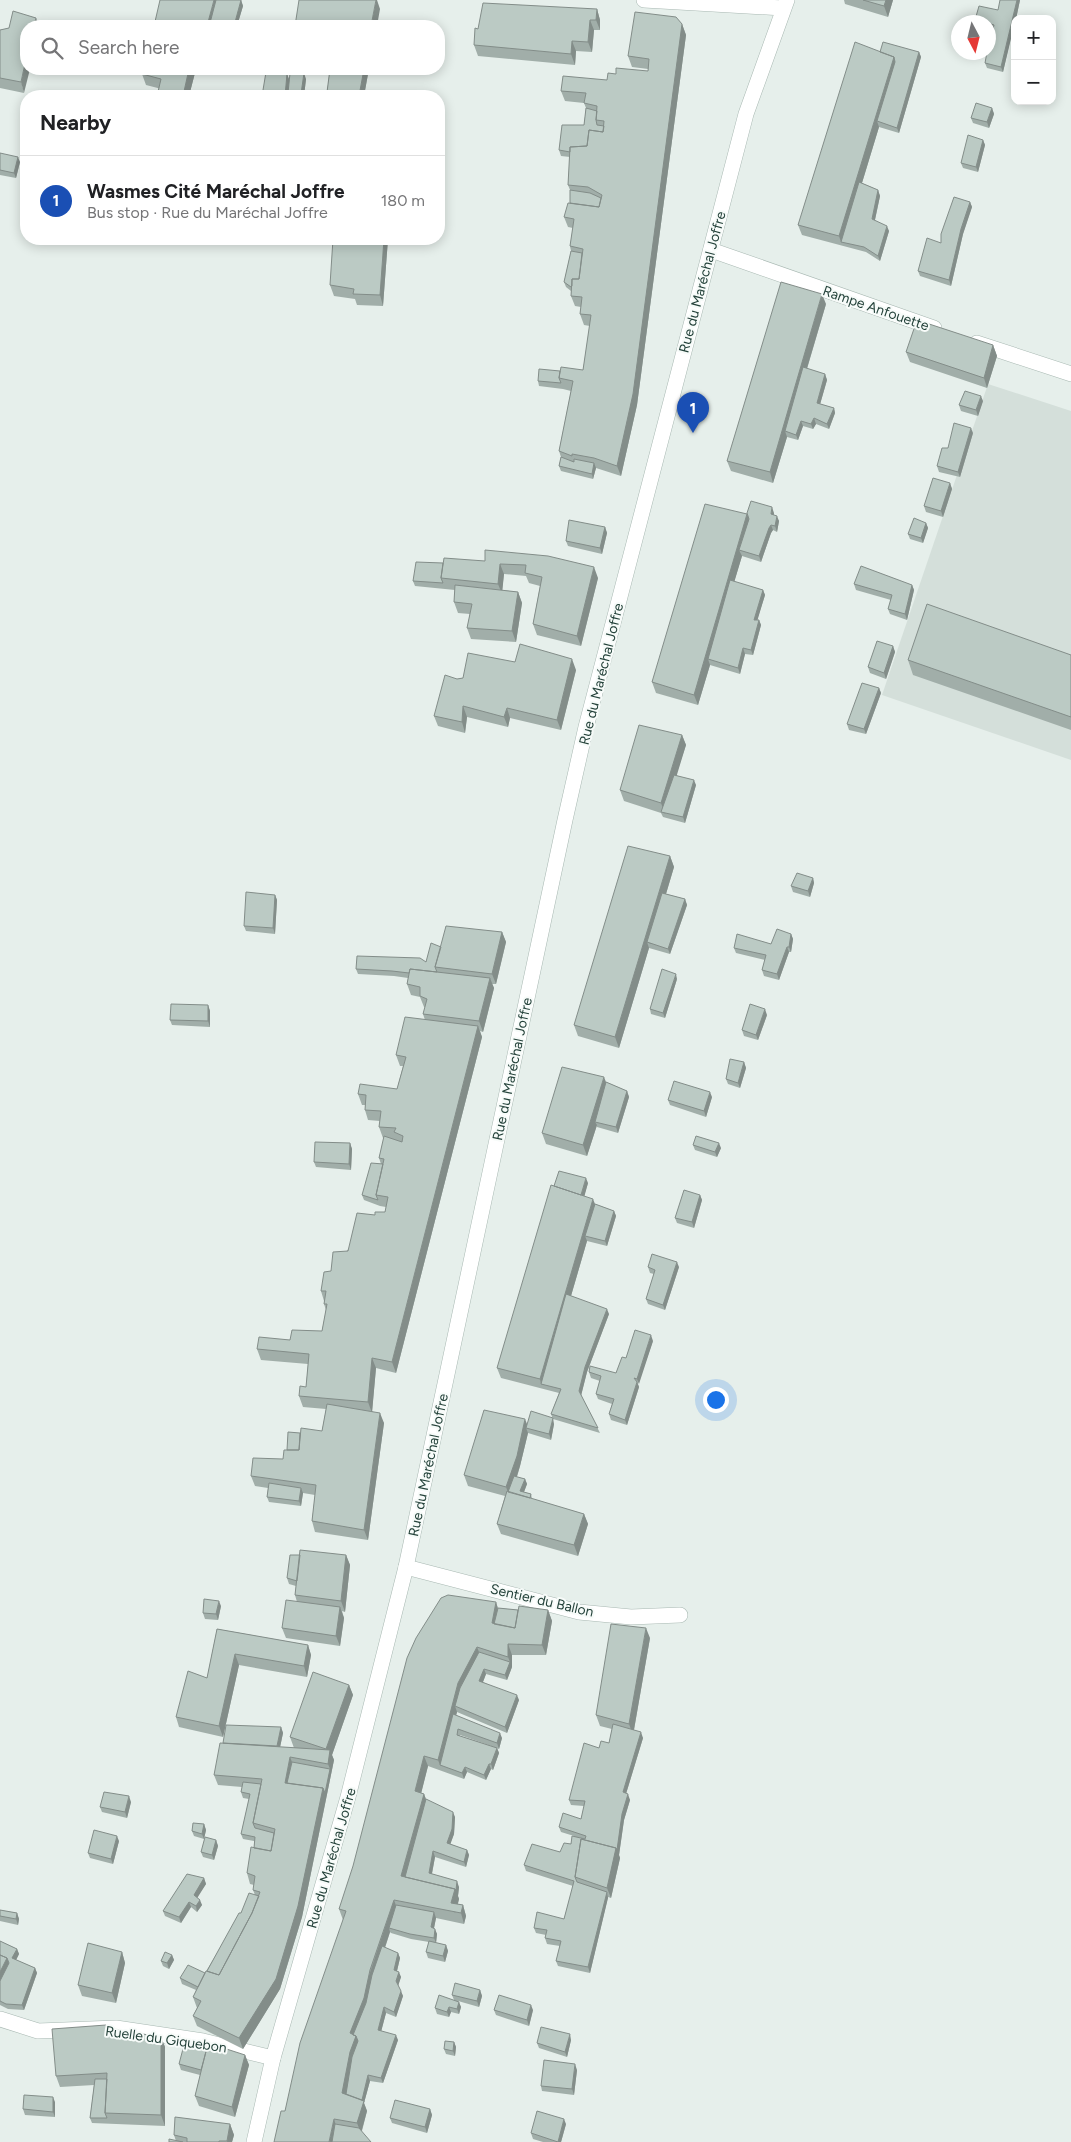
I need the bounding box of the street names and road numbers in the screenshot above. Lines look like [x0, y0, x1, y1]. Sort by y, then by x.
street label: Rue du Maréchal Joffre [675, 209, 730, 355]
street label: Rampe Anfouette [820, 282, 932, 335]
street label: Rue du Maréchal Joffre [576, 601, 627, 747]
street label: Rue du Maréchal Joffre [489, 996, 536, 1142]
street label: Rue du Maréchal Joffre [405, 1392, 452, 1538]
street label: Sentier du Ballon [488, 1580, 595, 1621]
street label: Rue du Maréchal Joffre [303, 1785, 360, 1930]
street label: Ruelle du Giquebon [104, 2023, 228, 2056]

